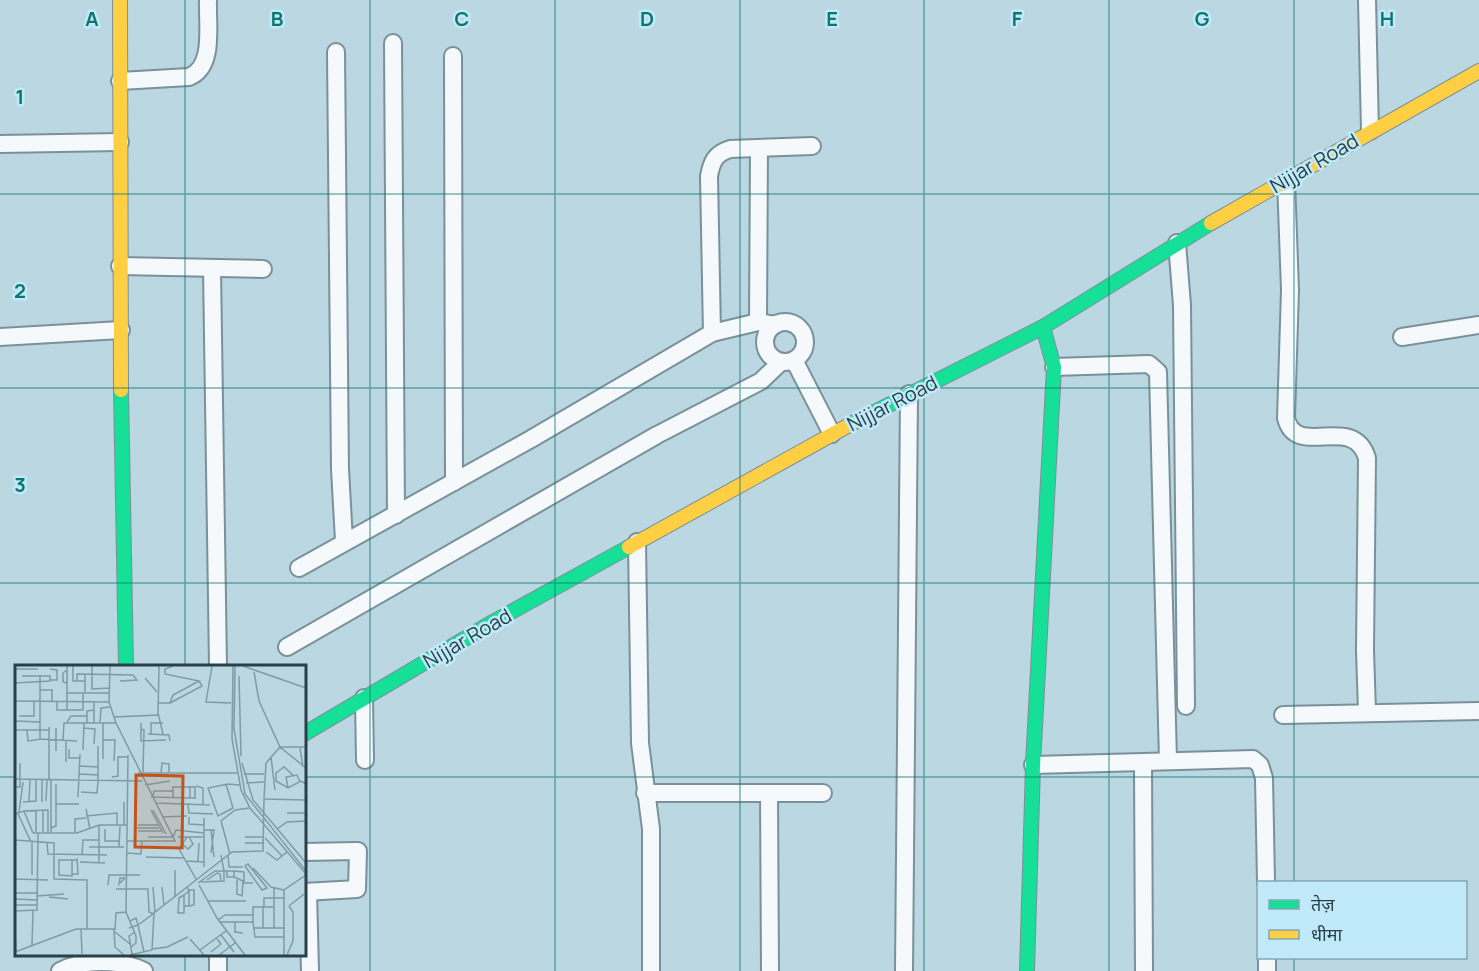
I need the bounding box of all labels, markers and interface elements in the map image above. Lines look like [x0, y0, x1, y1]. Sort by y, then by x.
text: A [85, 5, 99, 32]
text: B [271, 5, 284, 32]
text: C [455, 5, 469, 32]
text: D [640, 5, 654, 32]
text: E [826, 5, 838, 32]
text: F [1012, 5, 1023, 32]
text: G [1195, 5, 1210, 32]
text: H [1380, 5, 1394, 32]
text: 1 [16, 83, 24, 110]
street label: Nijjar Road [1265, 127, 1363, 199]
text: 2 [14, 277, 26, 304]
street label: Nijjar Road [842, 369, 942, 437]
text: 3 [14, 471, 26, 498]
street label: Nijjar Road [418, 602, 516, 674]
inset map [15, 665, 306, 956]
legend [1257, 881, 1467, 959]
text: तेज़ [1311, 892, 1335, 916]
text: धीमा [1311, 922, 1342, 946]

